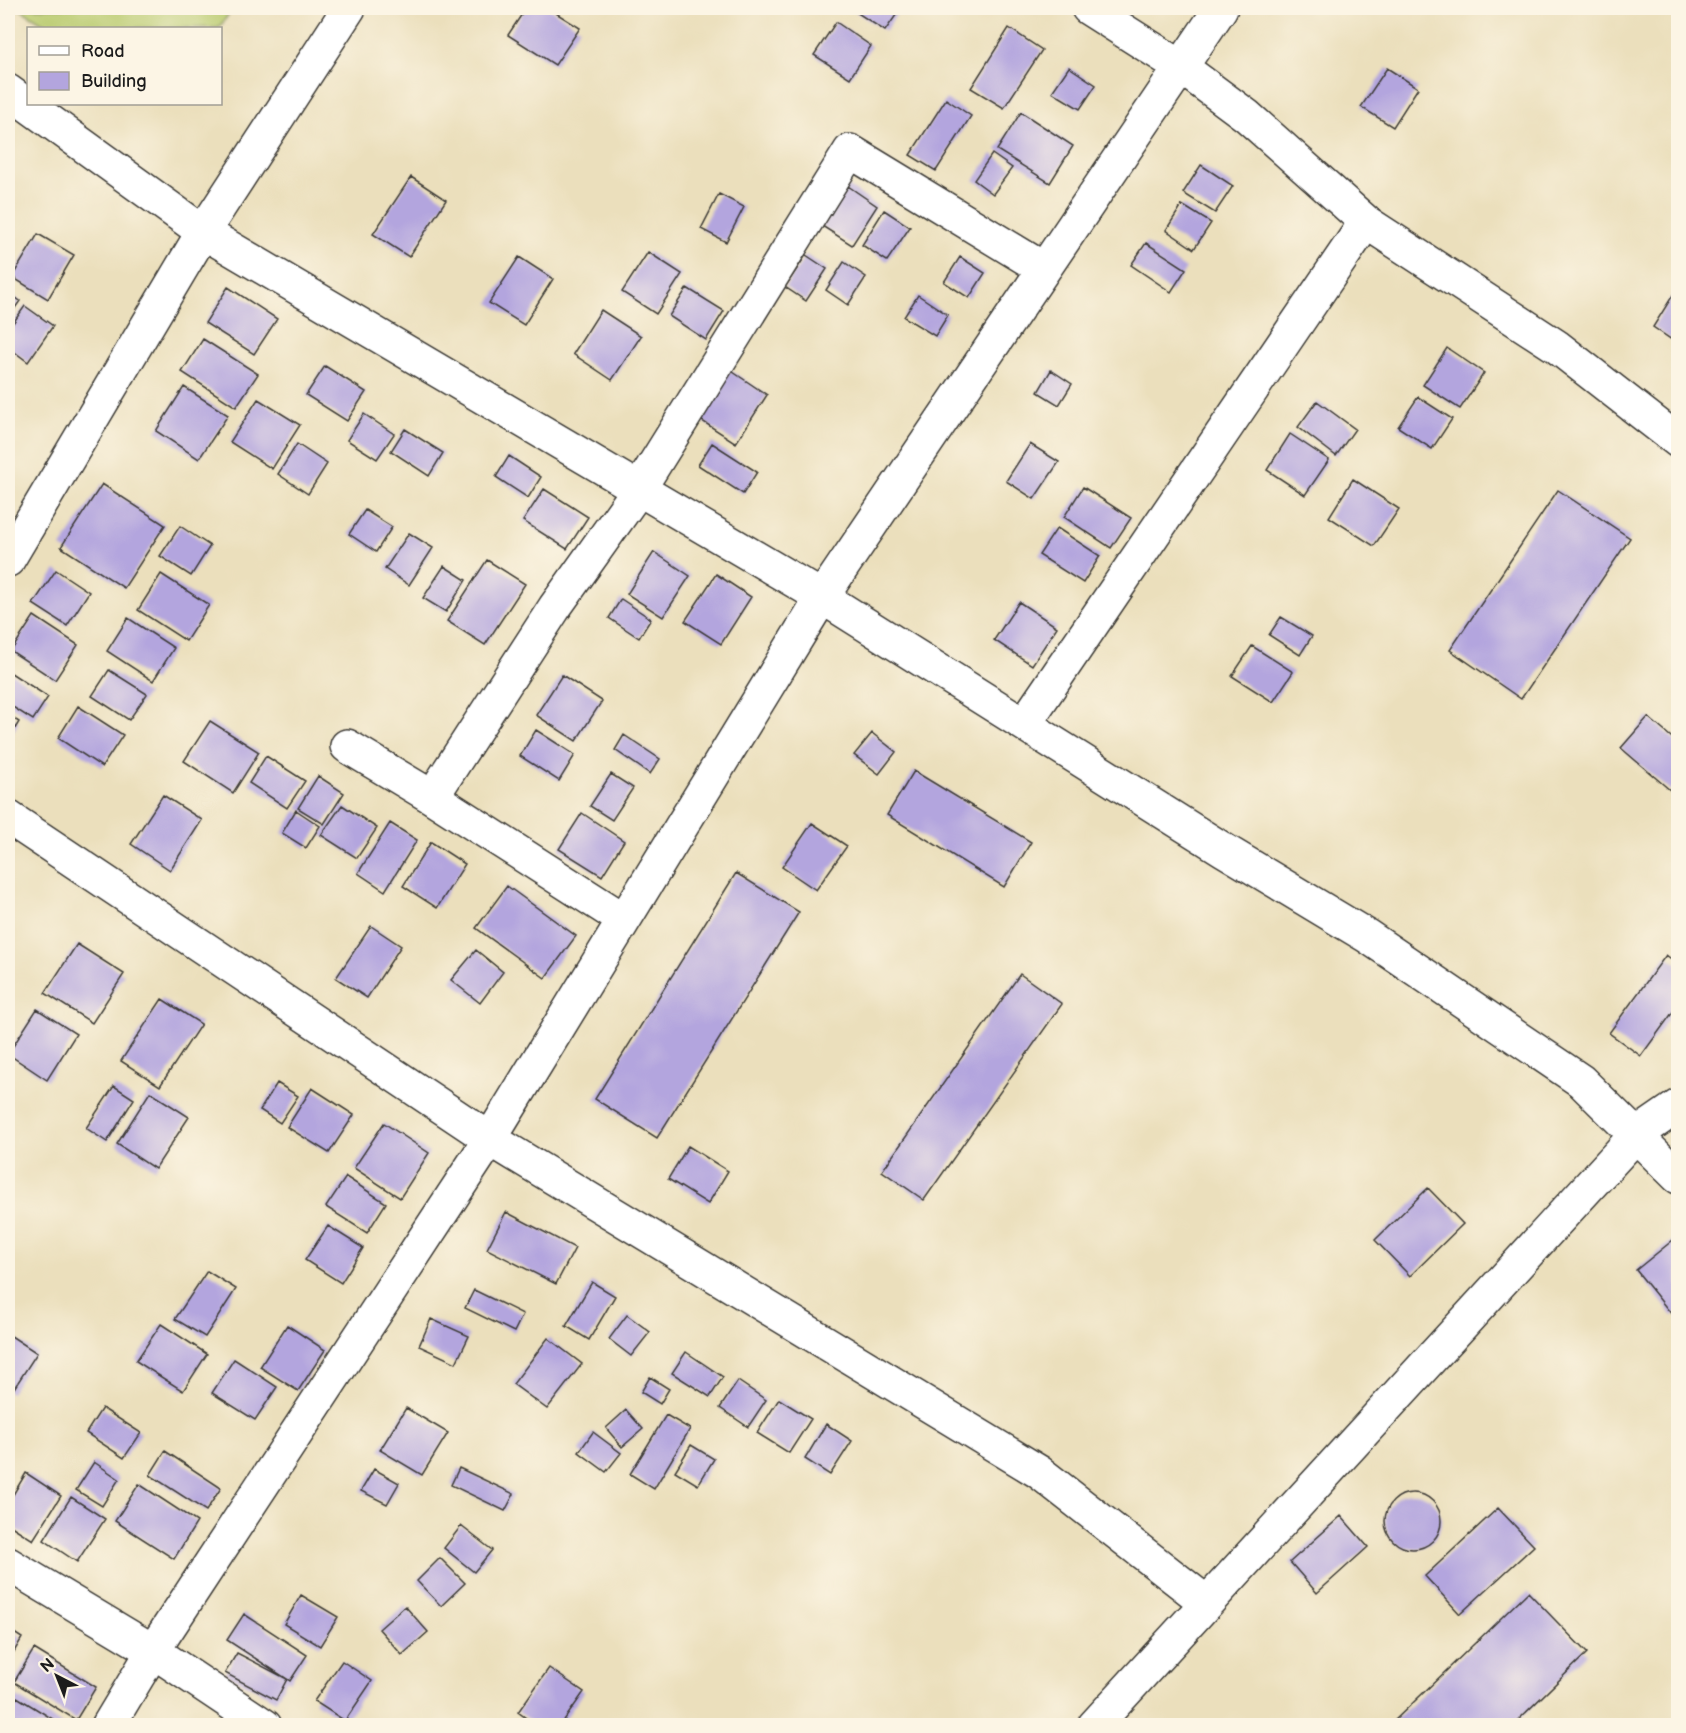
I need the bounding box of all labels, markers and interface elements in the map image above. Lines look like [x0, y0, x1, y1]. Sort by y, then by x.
legend [27, 27, 222, 105]
text: Road [81, 41, 125, 62]
text: Building [81, 71, 147, 92]
north arrow [27, 1646, 87, 1706]
text: N [37, 1655, 59, 1677]

